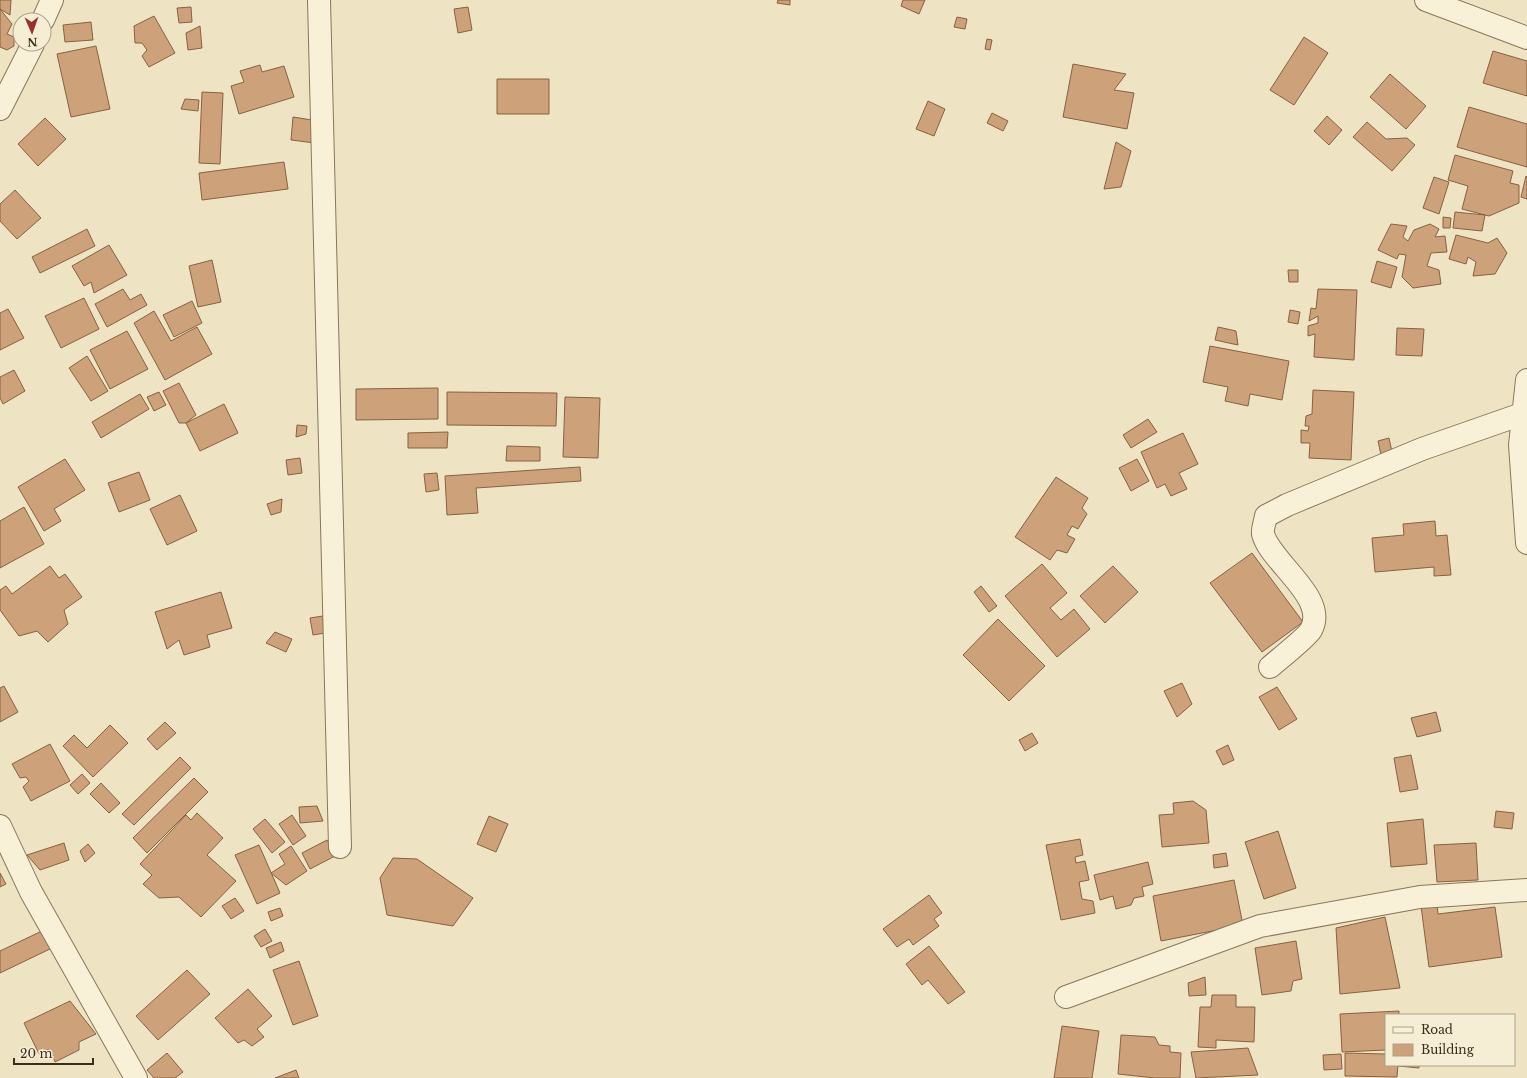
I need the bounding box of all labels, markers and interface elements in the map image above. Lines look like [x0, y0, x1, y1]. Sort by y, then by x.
north arrow [12, 12, 52, 52]
text: N [26, 35, 38, 49]
legend [1385, 1014, 1515, 1066]
text: Road [1421, 1022, 1453, 1037]
scale bar [14, 1040, 93, 1066]
text: Building [1421, 1042, 1475, 1057]
text: 20 m [20, 1046, 52, 1061]

